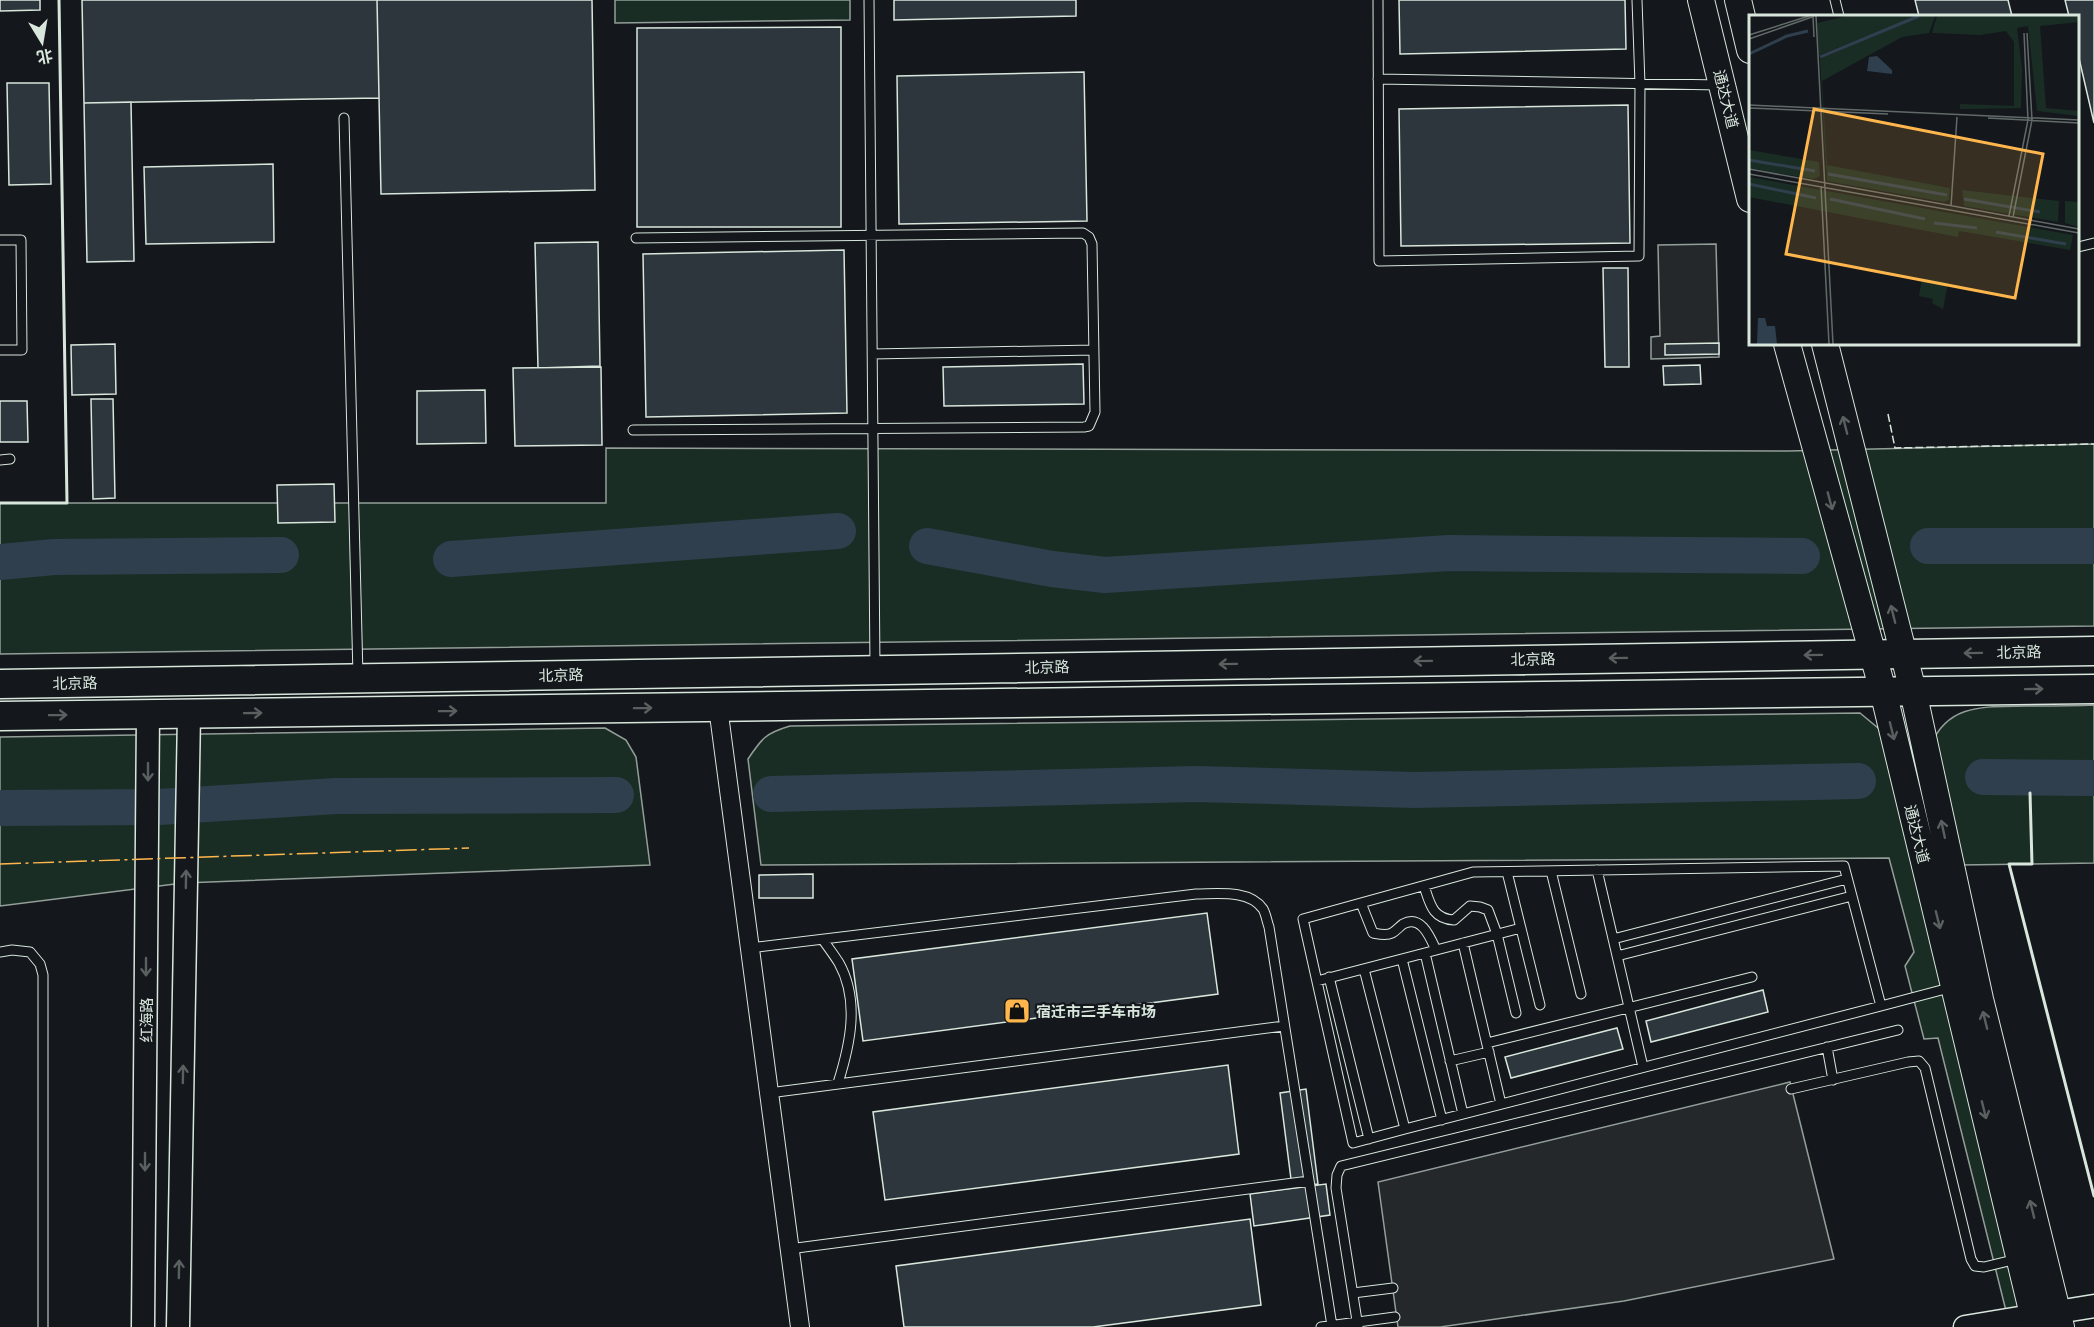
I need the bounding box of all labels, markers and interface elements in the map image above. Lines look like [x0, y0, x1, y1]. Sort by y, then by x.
north arrow [12, 12, 72, 72]
inset map [1749, 15, 2079, 345]
text: 北 [35, 45, 55, 68]
street label: 通达大道 [1710, 68, 1742, 130]
one-way arrow [1839, 416, 1851, 435]
one-way arrow [1825, 491, 1837, 510]
one-way arrow [1886, 605, 1898, 624]
street label: 北京路 [1996, 642, 2042, 662]
one-way arrow [1963, 647, 1983, 659]
street label: 北京路 [1510, 649, 1556, 669]
one-way arrow [1804, 649, 1824, 661]
one-way arrow [1609, 652, 1629, 664]
one-way arrow [1414, 655, 1434, 667]
street label: 北京路 [1024, 657, 1070, 677]
one-way arrow [1219, 658, 1239, 670]
street label: 北京路 [538, 665, 584, 685]
street label: 北京路 [52, 673, 98, 693]
one-way arrow [2024, 684, 2044, 695]
one-way arrow [633, 702, 653, 714]
one-way arrow [438, 705, 458, 716]
one-way arrow [243, 707, 263, 719]
one-way arrow [48, 709, 68, 721]
one-way arrow [1887, 721, 1899, 740]
one-way arrow [142, 761, 154, 781]
street label: 通达大道 [1901, 803, 1933, 865]
one-way arrow [1937, 820, 1948, 840]
one-way arrow [180, 869, 192, 889]
one-way arrow [1933, 911, 1945, 930]
one-way arrow [140, 956, 152, 976]
shop icon: 宿迁市二手车市场 [1002, 996, 1032, 1026]
street label: 红海路 [137, 997, 156, 1043]
place label: 宿迁市二手车市场 [1036, 1002, 1156, 1021]
one-way arrow [1978, 1011, 1990, 1030]
one-way arrow [177, 1064, 188, 1084]
one-way arrow [1978, 1100, 1990, 1119]
one-way arrow [139, 1151, 150, 1171]
one-way arrow [2025, 1200, 2037, 1219]
one-way arrow [173, 1259, 185, 1279]

